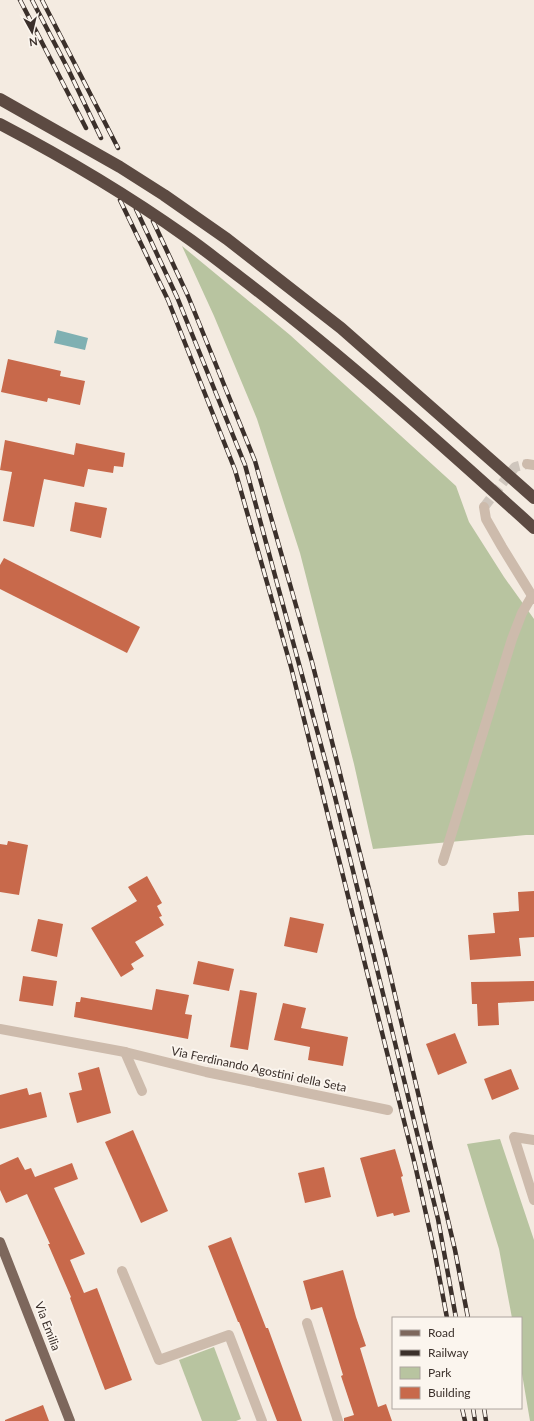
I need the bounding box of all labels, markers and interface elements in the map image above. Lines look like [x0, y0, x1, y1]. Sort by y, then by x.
north arrow [12, 12, 52, 52]
text: N [28, 35, 39, 49]
street label: Via Ferdinando Agostini della Seta [170, 1043, 348, 1095]
street label: Via Emilia [32, 1299, 64, 1353]
legend [392, 1317, 522, 1409]
text: Road [428, 1325, 455, 1340]
text: Railway [428, 1345, 469, 1360]
text: Park [428, 1365, 452, 1380]
text: Building [428, 1385, 471, 1400]

